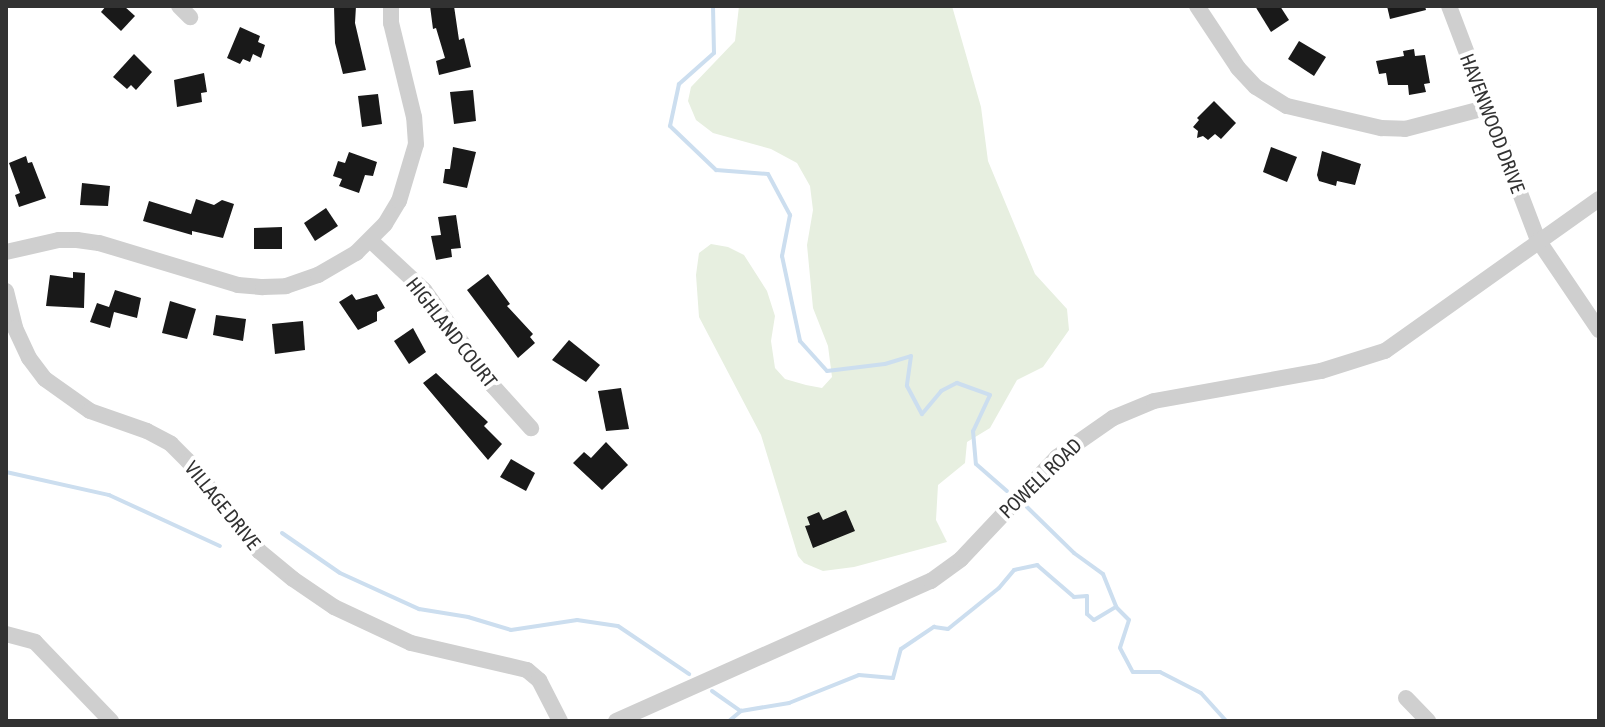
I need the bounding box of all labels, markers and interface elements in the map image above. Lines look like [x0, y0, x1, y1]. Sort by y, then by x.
street label: HAVENWOOD DRIVE [1455, 50, 1531, 196]
street label: HIGHLAND COURT [402, 272, 502, 392]
street label: POWELL ROAD [994, 433, 1086, 523]
street label: VILLAGE DRIVE [180, 456, 266, 554]

